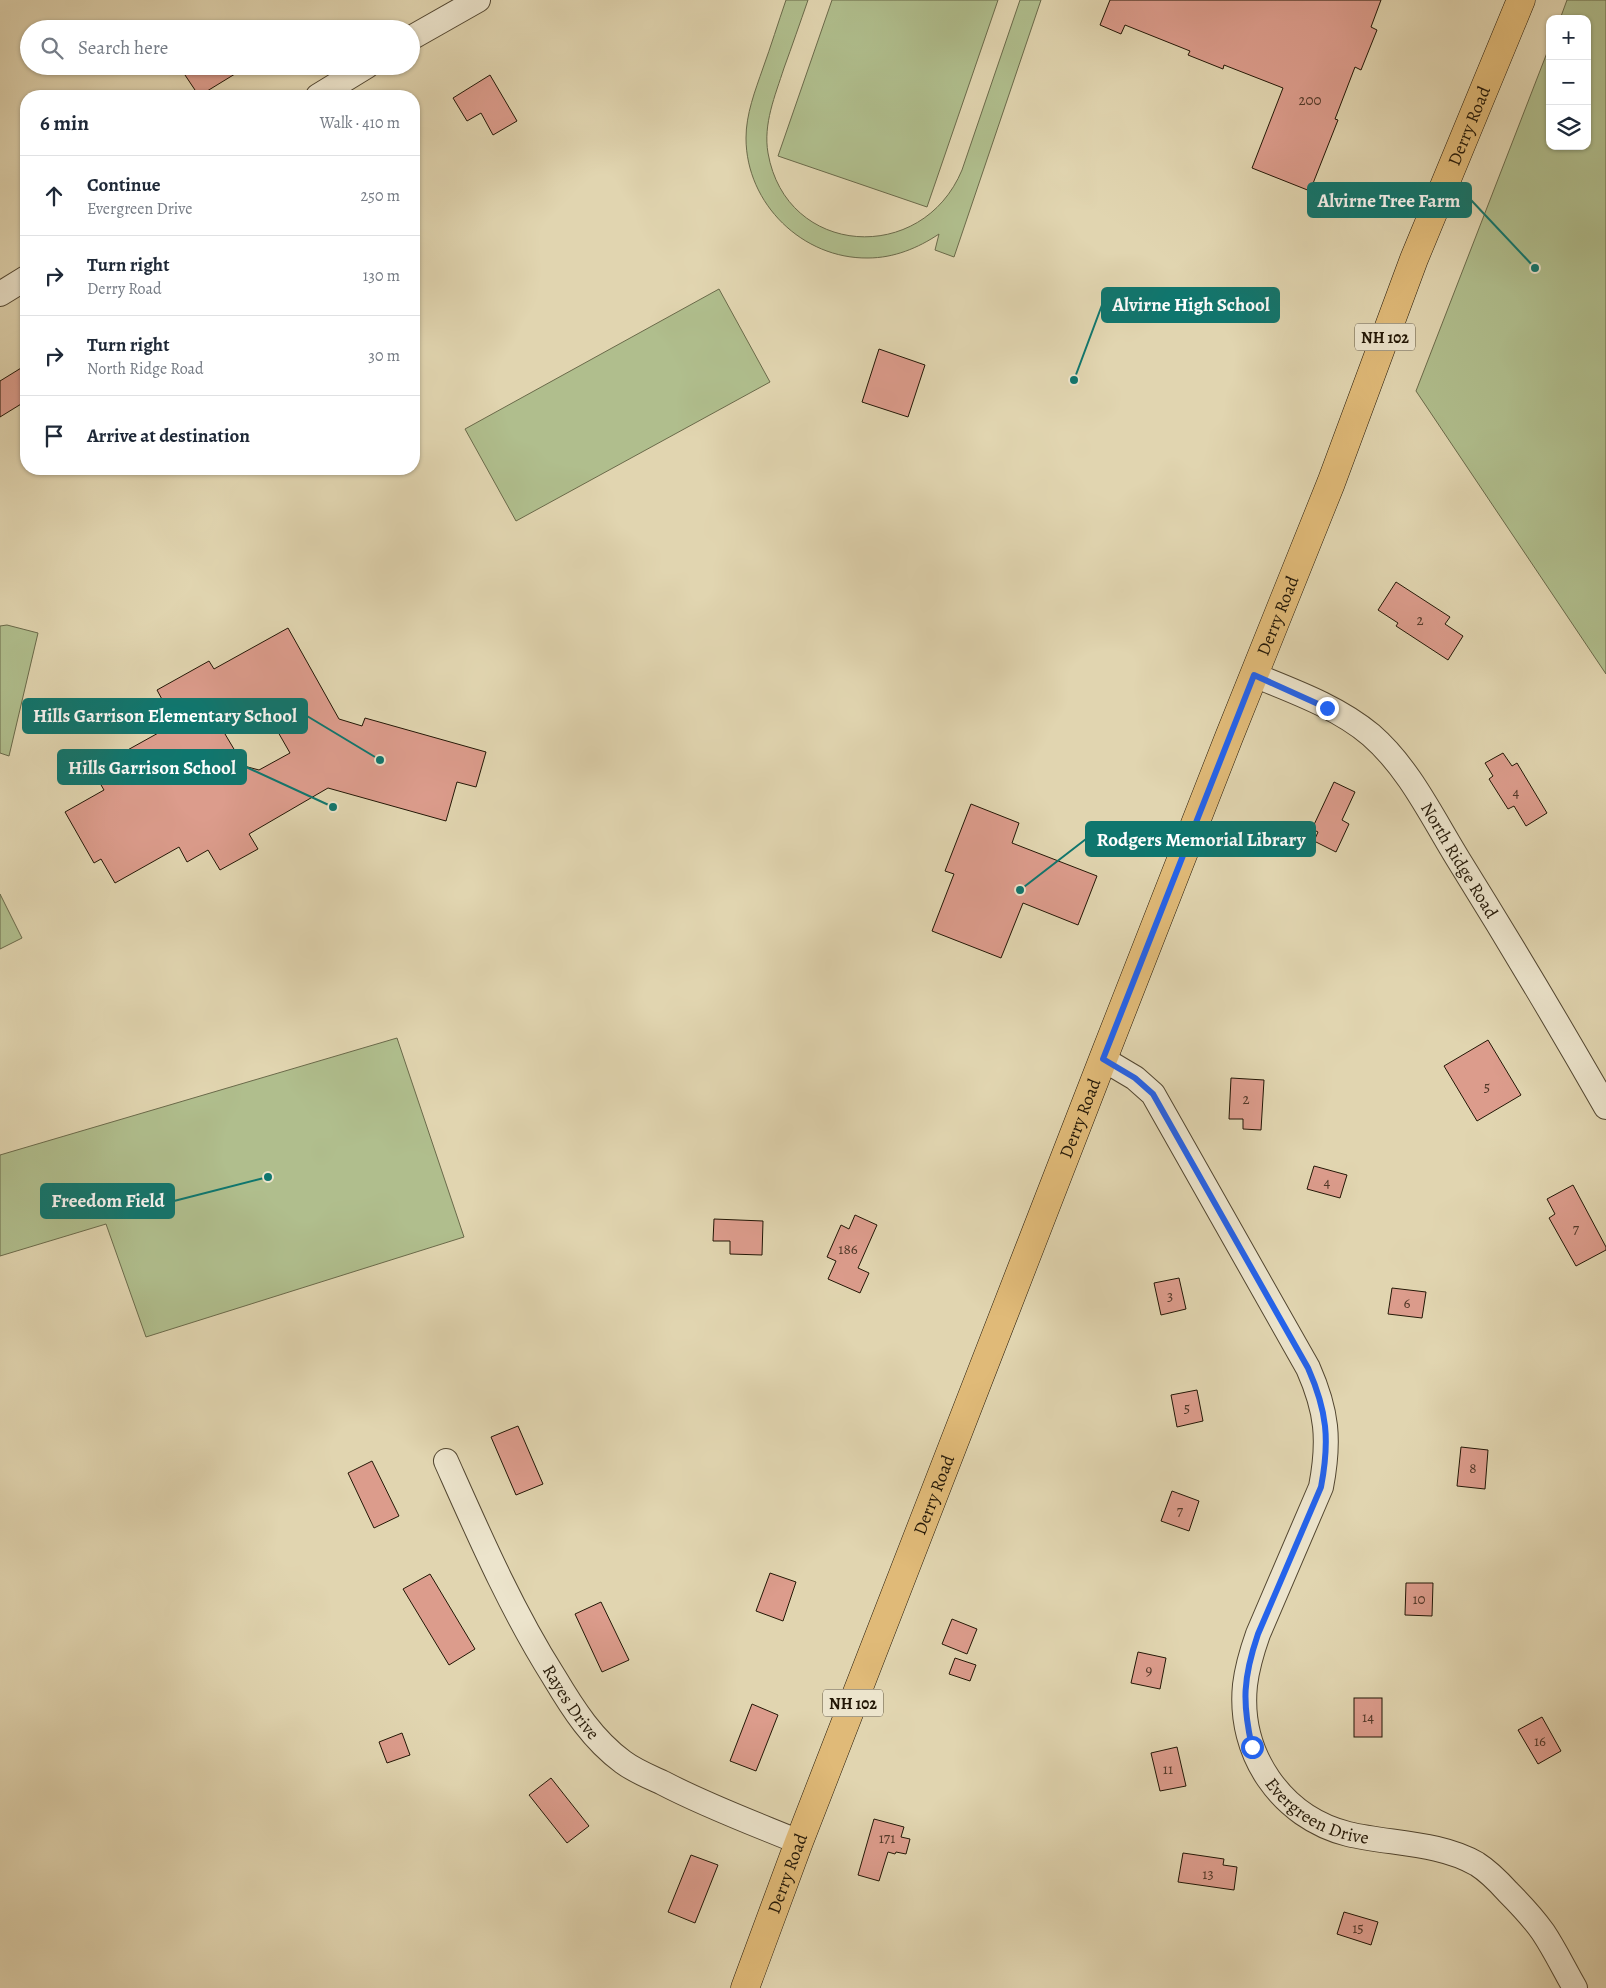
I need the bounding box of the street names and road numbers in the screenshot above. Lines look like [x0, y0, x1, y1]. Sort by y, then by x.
street label: Derry Road [1442, 82, 1496, 169]
road number: NH 102 [1355, 324, 1415, 351]
street label: Derry Road [1251, 572, 1305, 659]
street label: North Ridge Road [1415, 798, 1504, 923]
street label: Derry Road [1054, 1075, 1106, 1162]
street label: Derry Road [907, 1451, 960, 1538]
street label: Rayes Drive [537, 1660, 605, 1745]
road number: NH 102 [823, 1690, 883, 1716]
street label: Evergreen Drive [1260, 1773, 1371, 1850]
street label: Derry Road [762, 1830, 813, 1917]

